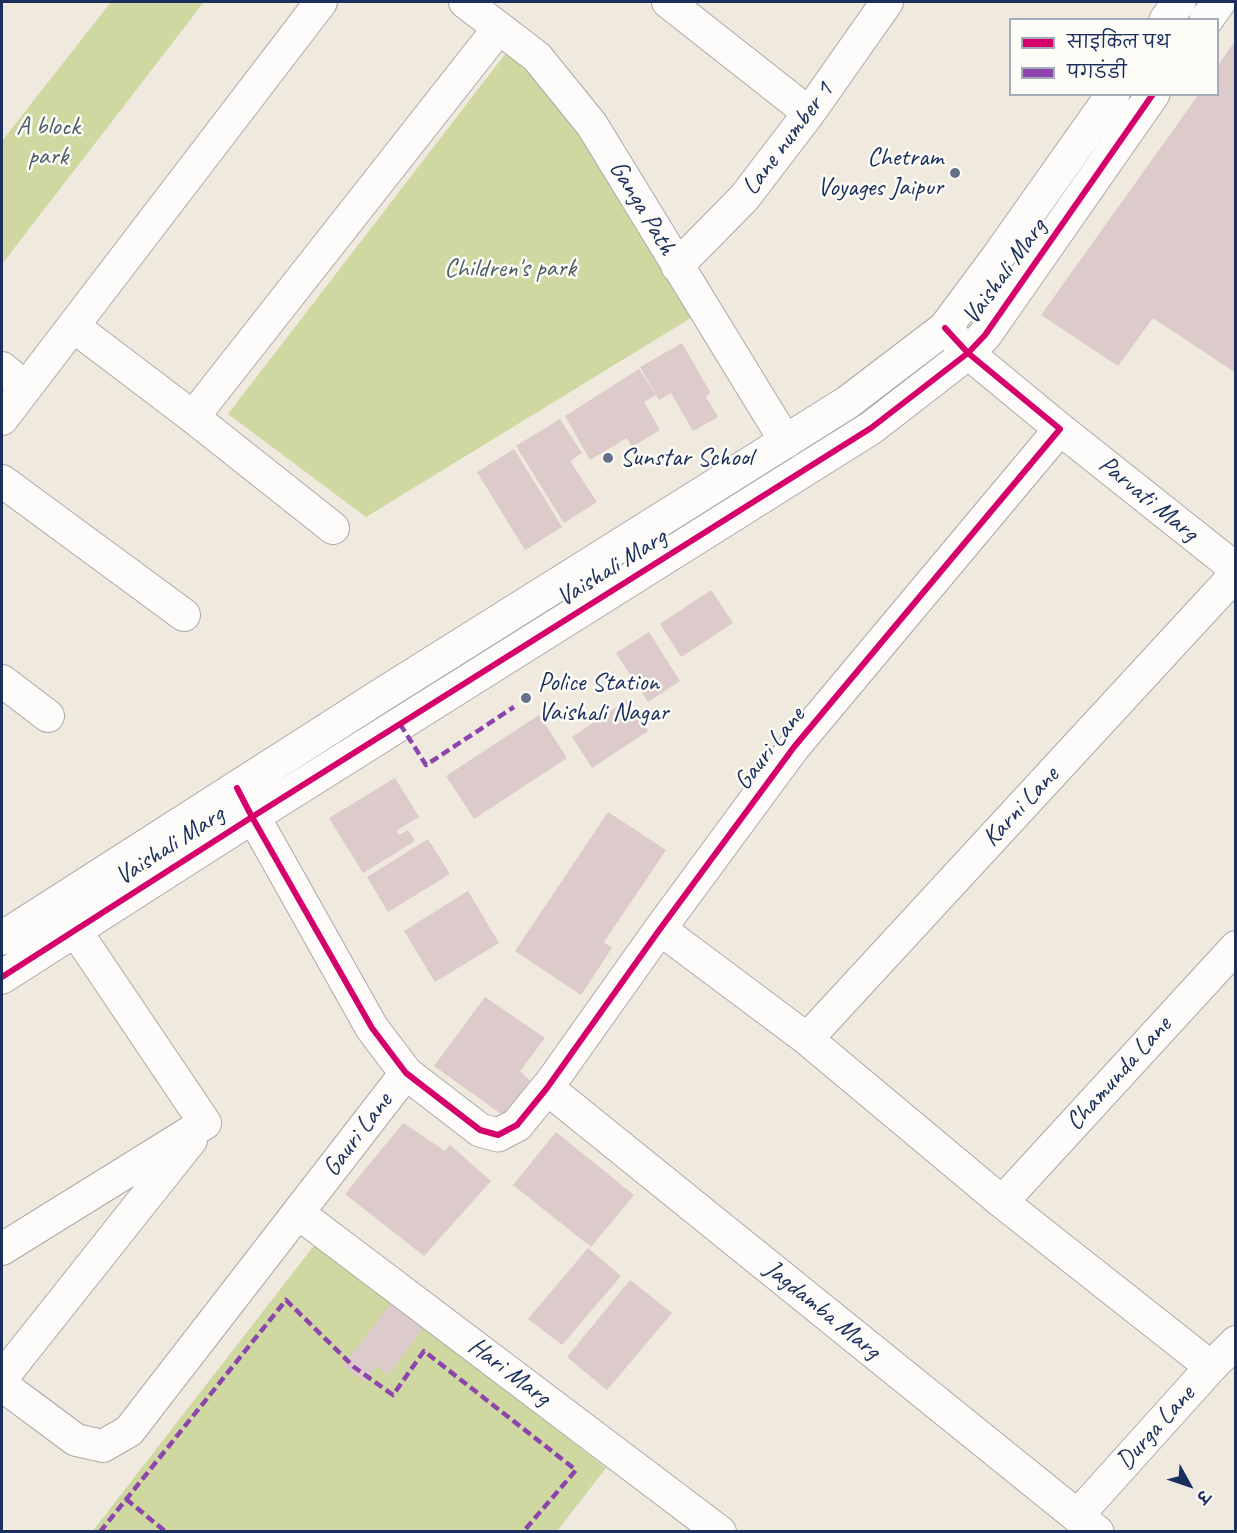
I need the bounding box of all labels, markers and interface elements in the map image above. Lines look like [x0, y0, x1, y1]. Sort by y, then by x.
legend [1009, 18, 1219, 96]
text: साइकिल पथ [1067, 31, 1170, 53]
text: पगडंडी [1067, 61, 1127, 83]
street label: Lane number 1 [736, 77, 840, 201]
park label: A block park [16, 111, 80, 172]
place label: Chetram Voyages Jaipur [817, 142, 943, 204]
street label: Ganga Path [602, 155, 682, 261]
marker: Chetram Voyages Jaipur [948, 166, 962, 180]
street label: Vaishali Marg [956, 213, 1054, 331]
park label: Children's park [444, 253, 576, 285]
place label: Sunstar School [620, 442, 753, 474]
street label: Parvati Marg [1092, 449, 1204, 549]
marker: Sunstar School [601, 451, 615, 465]
street label: Vaishali Marg [551, 522, 673, 614]
place label: Police Station Vaishali Nagar [538, 667, 668, 728]
marker: Police Station Vaishali Nagar [519, 691, 533, 705]
street label: Gauri Lane [728, 701, 812, 797]
street label: Karni Lane [976, 760, 1066, 854]
street label: Vaishali Marg [110, 799, 230, 893]
street label: Chamunda Lane [1060, 1011, 1178, 1137]
street label: Gauri Lane [316, 1087, 400, 1183]
street label: Jagdamba Marg [758, 1254, 886, 1366]
street label: Hari Marg [462, 1331, 556, 1413]
street label: Durga Lane [1110, 1379, 1202, 1477]
north arrow [1159, 1455, 1219, 1515]
text: उ [1192, 1486, 1214, 1507]

